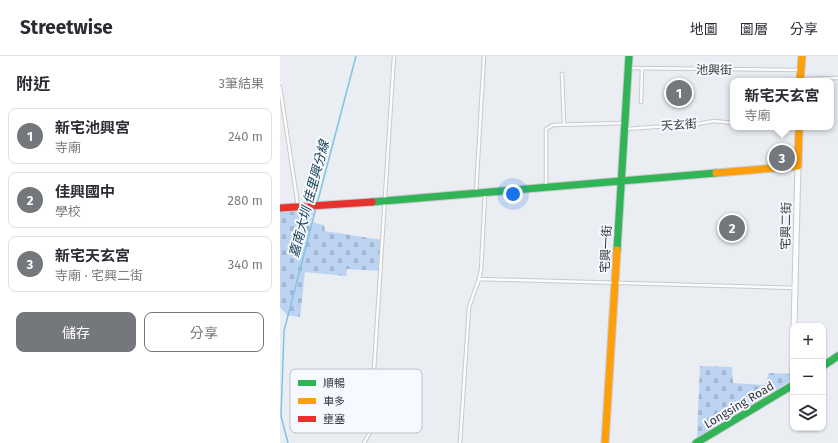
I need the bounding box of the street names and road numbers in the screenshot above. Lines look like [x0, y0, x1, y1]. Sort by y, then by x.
street label: 池興街 [696, 63, 732, 77]
street label: 天玄街 [661, 117, 697, 133]
street label: 宅興二街 [779, 202, 793, 250]
street label: 宅興一街 [598, 225, 614, 273]
street label: Longsing Road [702, 379, 776, 431]

